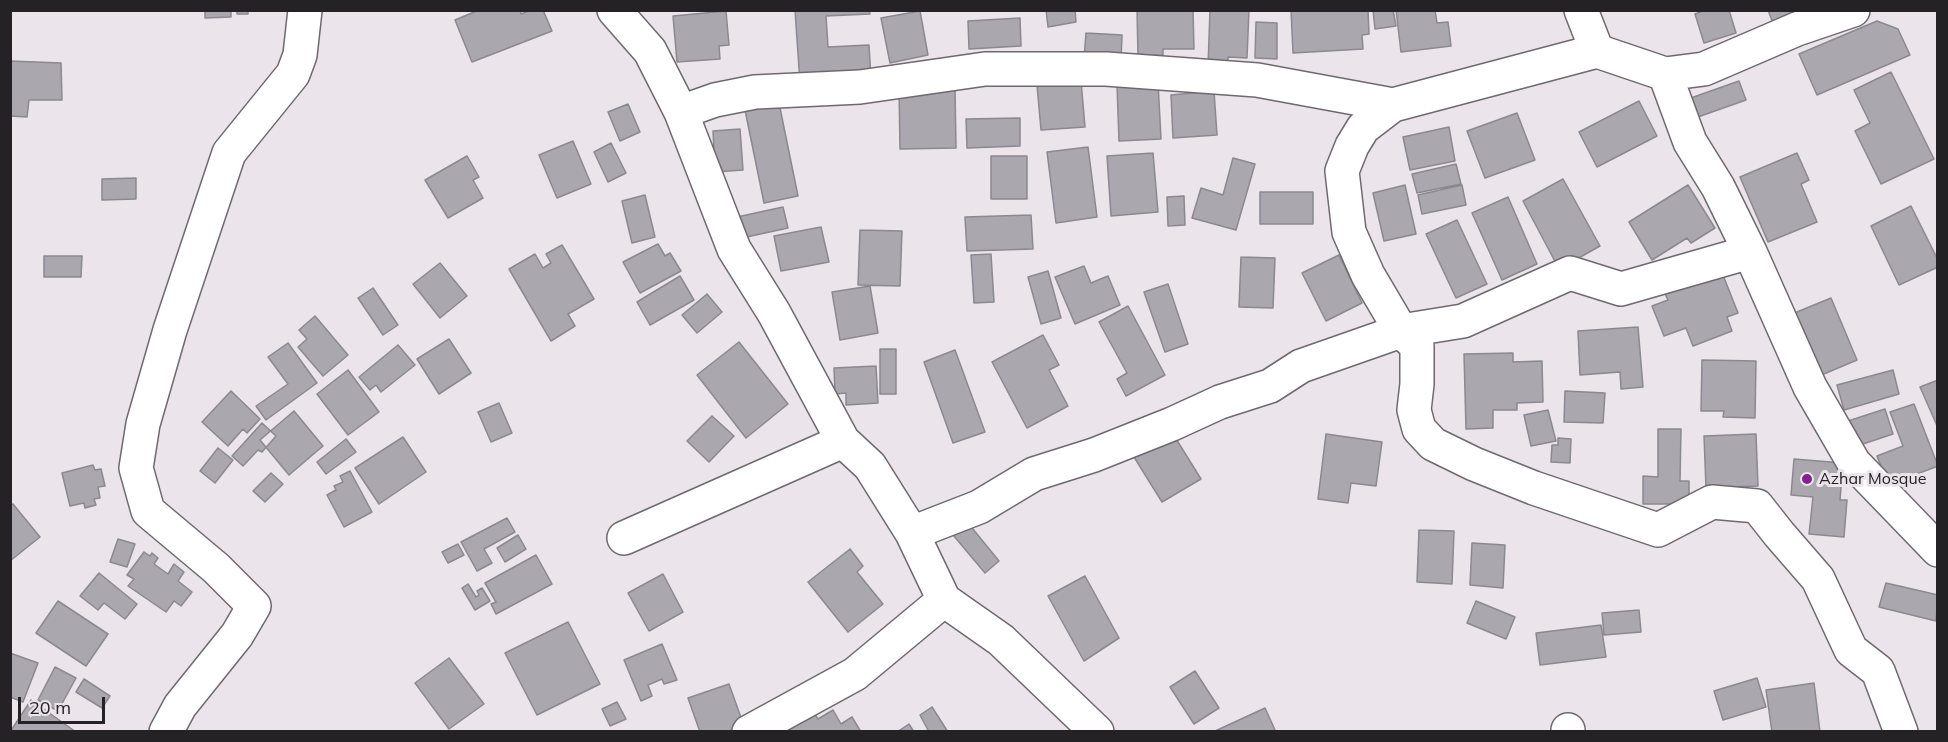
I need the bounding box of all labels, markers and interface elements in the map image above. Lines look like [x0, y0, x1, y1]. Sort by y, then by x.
place label: Azhar Mosque [1819, 469, 1926, 489]
marker: Azhar Mosque [1800, 472, 1814, 486]
scale bar [21, 685, 108, 723]
text: 20 m [29, 696, 71, 719]

